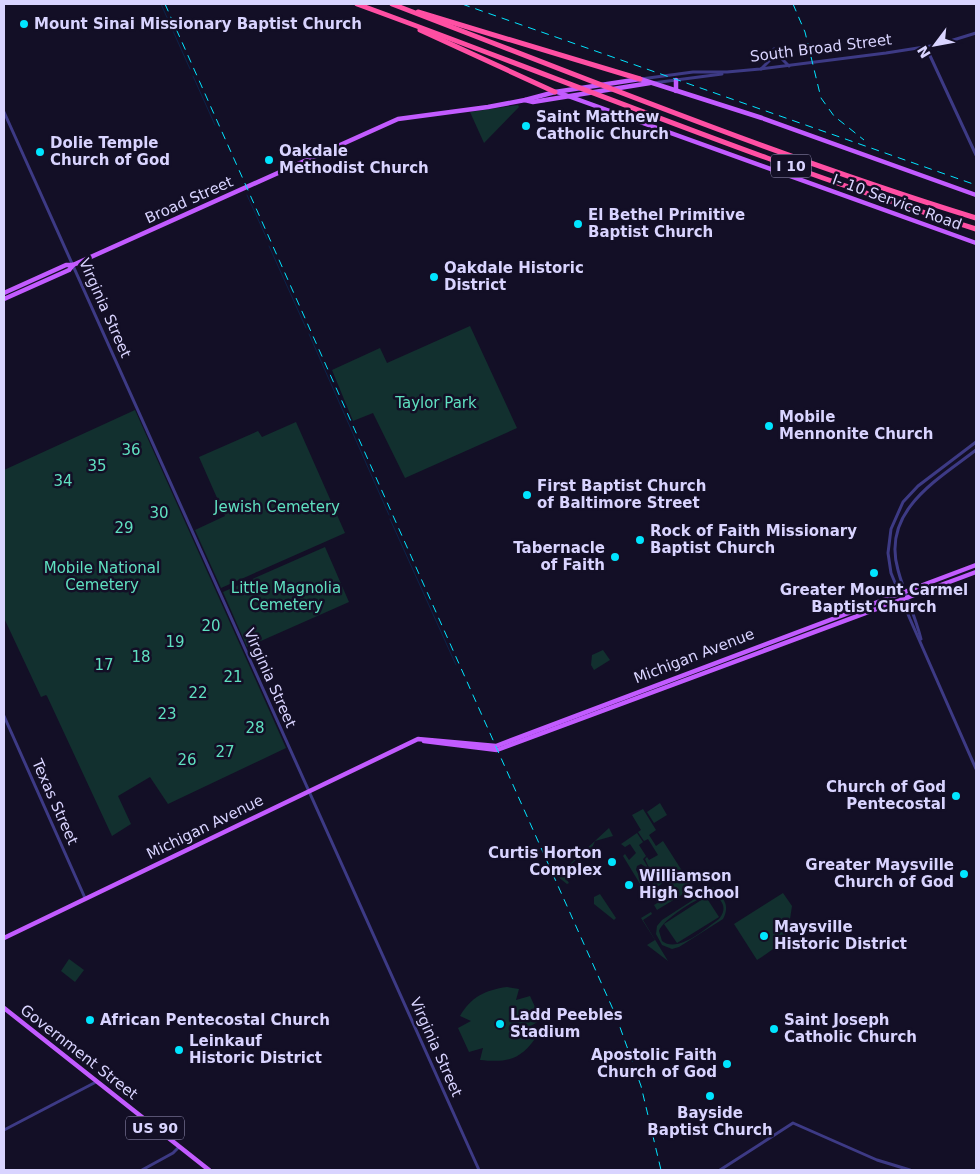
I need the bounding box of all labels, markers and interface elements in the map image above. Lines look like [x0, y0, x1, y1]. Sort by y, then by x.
place label: Mount Sinai Missionary Baptist Church [34, 15, 362, 33]
marker: Mount Sinai Missionary Baptist Church [18, 18, 30, 30]
north arrow [910, 20, 960, 70]
street label: South Broad Street [749, 30, 893, 66]
text: N [914, 43, 934, 61]
place label: Saint Matthew Catholic Church [536, 108, 669, 143]
marker: Saint Matthew Catholic Church [520, 120, 532, 132]
place label: Dolie Temple Church of God [50, 134, 170, 169]
place label: Oakdale Methodist Church [279, 142, 429, 177]
marker: Dolie Temple Church of God [34, 146, 46, 158]
marker: Oakdale Methodist Church [263, 154, 275, 166]
road number: I 10 [771, 154, 811, 178]
street label: I- 10 Service Road [830, 170, 964, 234]
street label: Broad Street [142, 173, 236, 227]
place label: El Bethel Primitive Baptist Church [588, 206, 745, 241]
marker: El Bethel Primitive Baptist Church [572, 218, 584, 230]
street label: Virginia Street [75, 256, 135, 361]
place label: Oakdale Historic District [444, 259, 584, 294]
marker: Oakdale Historic District [428, 271, 440, 283]
park label: Taylor Park [394, 394, 477, 412]
place label: Mobile Mennonite Church [779, 408, 933, 443]
marker: Mobile Mennonite Church [763, 420, 775, 432]
park label: 36 [121, 441, 141, 459]
park label: 35 [87, 457, 107, 475]
park label: 34 [53, 472, 73, 490]
place label: First Baptist Church of Baltimore Street [537, 477, 706, 512]
marker: First Baptist Church of Baltimore Street [521, 489, 533, 501]
park label: Jewish Cemetery [213, 498, 340, 516]
park label: 30 [149, 504, 169, 522]
park label: 29 [114, 519, 134, 537]
place label: Rock of Faith Missionary Baptist Church [650, 522, 857, 557]
marker: Rock of Faith Missionary Baptist Church [634, 534, 646, 546]
place label: Tabernacle of Faith [513, 539, 605, 574]
marker: Tabernacle of Faith [609, 551, 621, 563]
park label: Mobile National Cemetery [44, 559, 160, 594]
marker: Greater Mount Carmel Baptist Church [868, 567, 880, 579]
park label: Little Magnolia Cemetery [231, 579, 341, 614]
place label: Greater Mount Carmel Baptist Church [780, 581, 968, 616]
park label: 20 [201, 617, 221, 635]
street label: Michigan Avenue [631, 625, 757, 687]
street label: Virginia Street [240, 626, 300, 731]
park label: 19 [165, 633, 185, 651]
park label: 18 [131, 648, 151, 666]
park label: 17 [94, 656, 114, 674]
park label: 21 [223, 668, 243, 686]
park label: 22 [188, 684, 208, 702]
park label: 23 [157, 705, 177, 723]
park label: 28 [245, 719, 265, 737]
park label: 27 [215, 743, 235, 761]
park label: 26 [177, 751, 197, 769]
street label: Texas Street [28, 755, 82, 848]
place label: Church of God Pentecostal [826, 778, 946, 813]
marker: Church of God Pentecostal [950, 790, 962, 802]
street label: Michigan Avenue [144, 791, 266, 863]
place label: Curtis Horton Complex [488, 844, 602, 879]
marker: Curtis Horton Complex [606, 856, 618, 868]
place label: Greater Maysville Church of God [805, 856, 954, 891]
place label: Williamson High School [639, 867, 739, 902]
marker: Greater Maysville Church of God [958, 868, 970, 880]
marker: Williamson High School [623, 879, 635, 891]
place label: Maysville Historic District [774, 918, 907, 953]
marker: Maysville Historic District [758, 930, 770, 942]
street label: Virginia Street [406, 995, 466, 1100]
street label: Government Street [17, 1001, 141, 1103]
place label: Ladd Peebles Stadium [510, 1006, 623, 1041]
place label: African Pentecostal Church [100, 1011, 330, 1029]
place label: Saint Joseph Catholic Church [784, 1011, 917, 1046]
marker: African Pentecostal Church [84, 1014, 96, 1026]
marker: Ladd Peebles Stadium [494, 1018, 506, 1030]
marker: Saint Joseph Catholic Church [768, 1023, 780, 1035]
place label: Leinkauf Historic District [189, 1032, 322, 1067]
marker: Leinkauf Historic District [173, 1044, 185, 1056]
place label: Apostolic Faith Church of God [591, 1046, 717, 1081]
marker: Apostolic Faith Church of God [721, 1058, 733, 1070]
marker: Bayside Baptist Church [704, 1090, 716, 1102]
place label: Bayside Baptist Church [647, 1104, 773, 1139]
road number: US 90 [126, 1116, 184, 1140]

